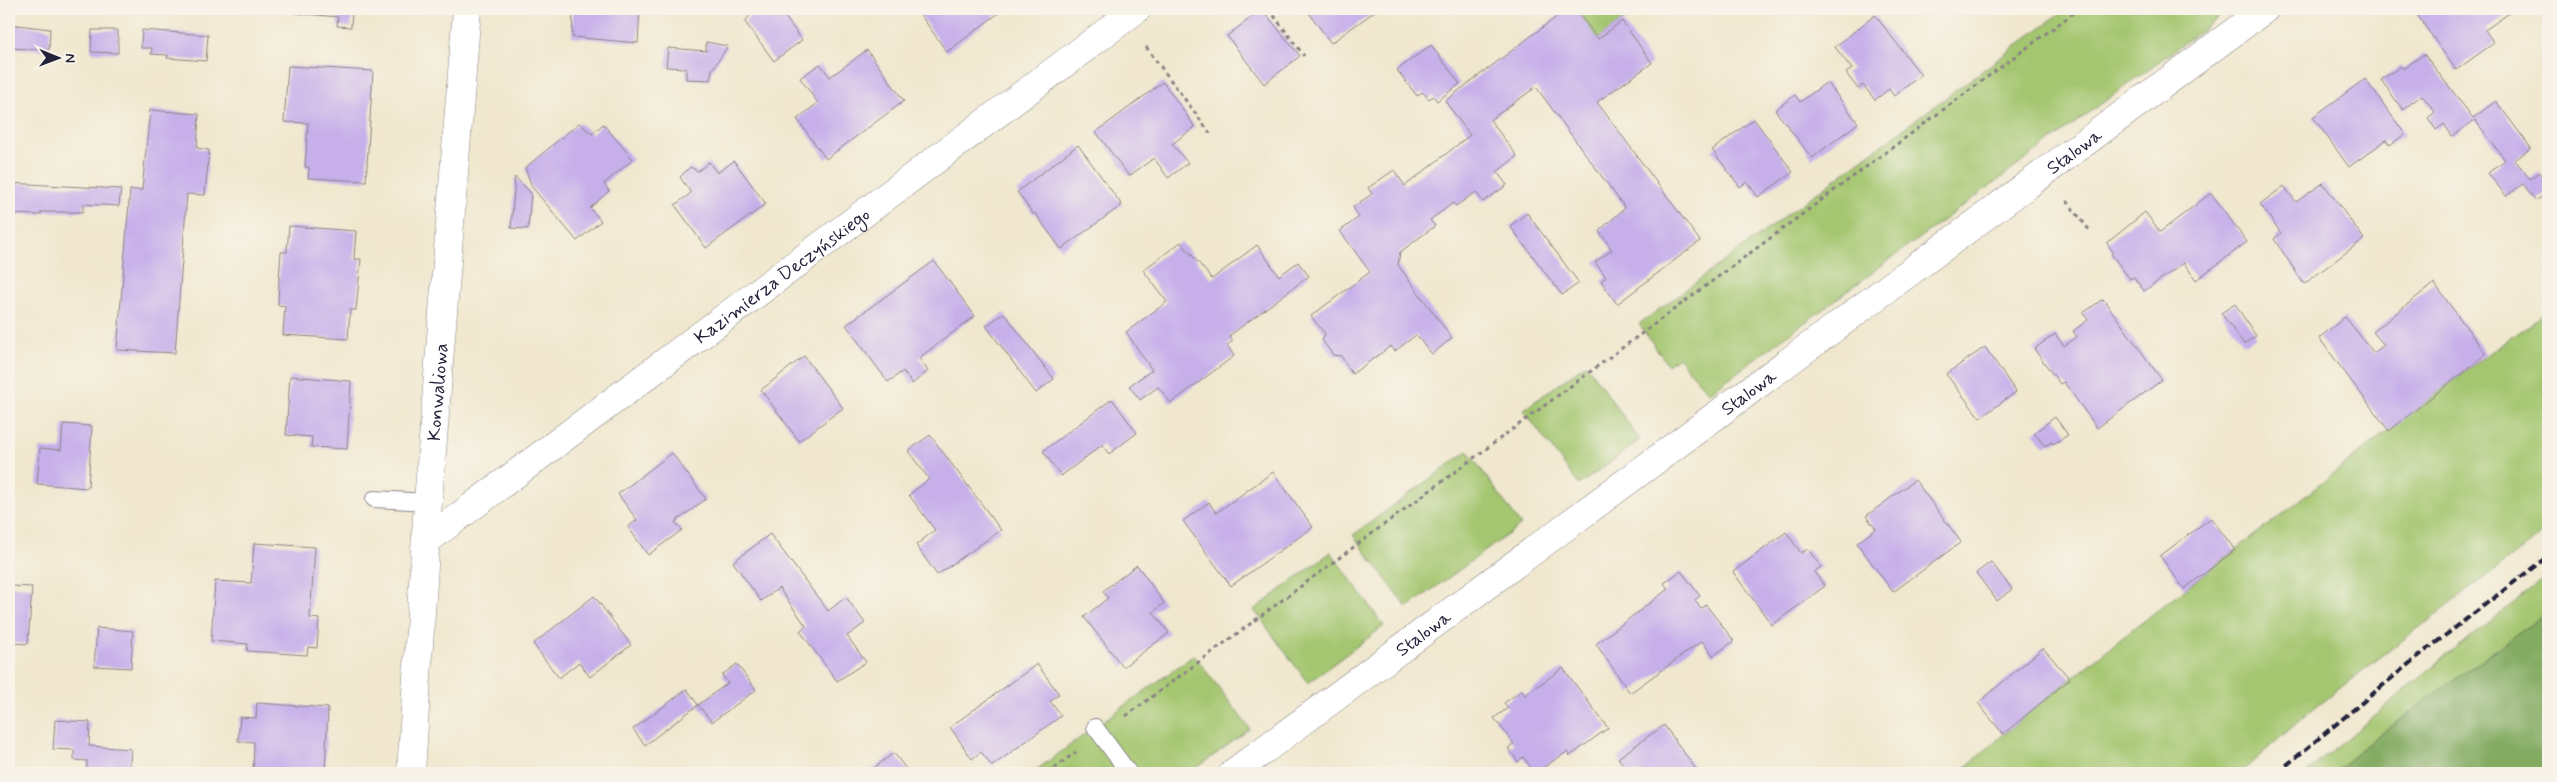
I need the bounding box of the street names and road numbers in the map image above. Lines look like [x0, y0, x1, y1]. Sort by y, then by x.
street label: Stalowa [2042, 123, 2108, 181]
street label: Kazimierza Deczyńskiego [690, 202, 875, 350]
street label: Konwaliowa [422, 342, 455, 442]
street label: Stalowa [1716, 364, 1782, 422]
street label: Stalowa [1391, 605, 1457, 663]

